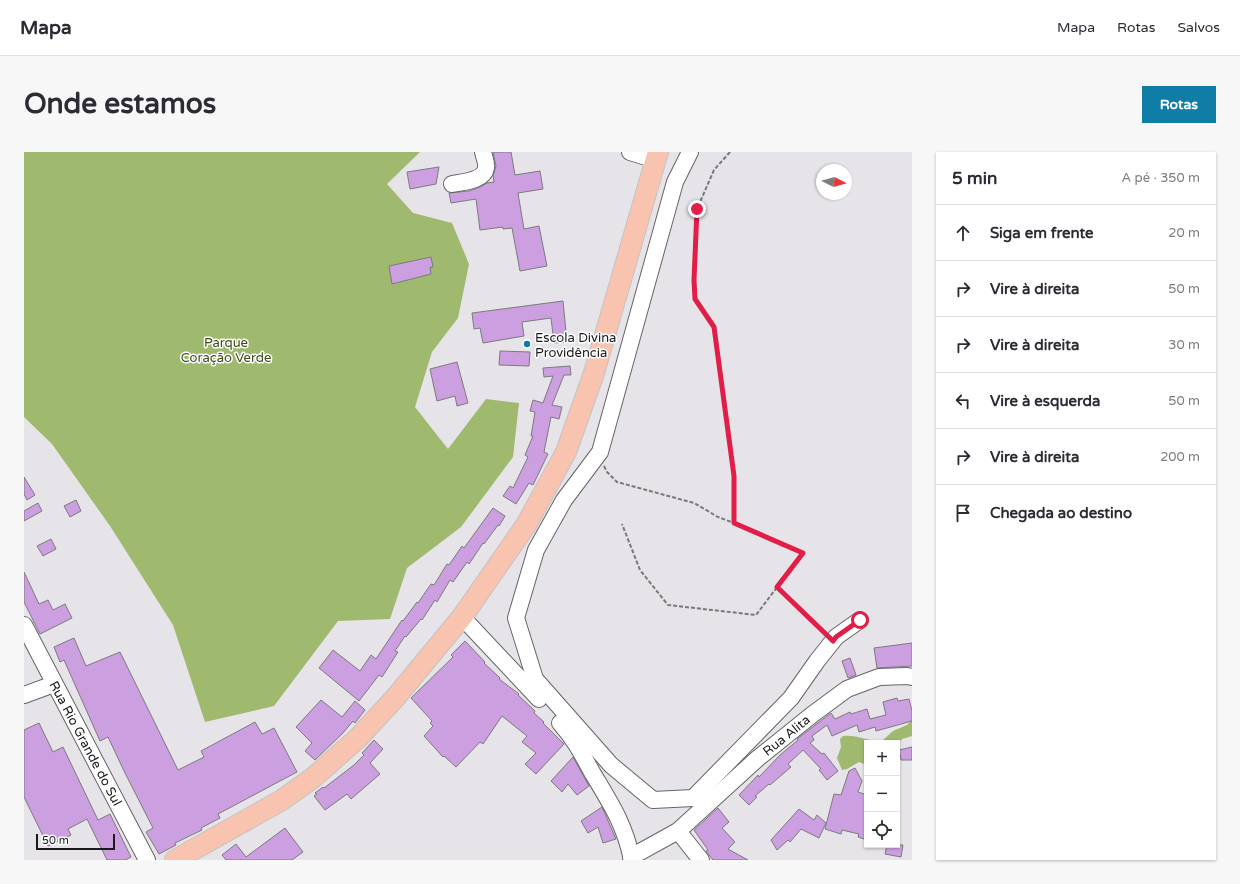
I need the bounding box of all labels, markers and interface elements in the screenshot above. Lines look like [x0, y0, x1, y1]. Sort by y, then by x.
text: Mapa [20, 17, 72, 39]
text: Mapa [1057, 19, 1095, 36]
text: Rotas [1117, 19, 1155, 36]
text: Salvos [1177, 19, 1220, 36]
button: Rotas [1142, 86, 1216, 123]
text: Onde estamos [24, 87, 216, 121]
north arrow [816, 164, 852, 200]
text: 5 min [952, 168, 997, 189]
text: A pé · 350 m [1121, 170, 1200, 186]
route end [688, 200, 706, 218]
icon: ahead [952, 222, 974, 244]
text: Siga em frente [990, 224, 1094, 242]
text: 20 m [1168, 225, 1200, 241]
icon: right [952, 278, 974, 300]
text: Vire à direita [990, 280, 1079, 298]
text: 50 m [1168, 281, 1200, 297]
place label: Escola Divina Providência [535, 330, 616, 361]
icon: right [952, 334, 974, 356]
park label: Parque Coração Verde [181, 335, 271, 366]
text: Vire à direita [990, 336, 1079, 354]
text: 30 m [1168, 337, 1200, 353]
marker: Escola Divina Providência [522, 339, 532, 349]
icon: left [952, 390, 974, 412]
text: Vire à esquerda [990, 392, 1100, 410]
text: 50 m [1168, 393, 1200, 409]
icon: right [952, 446, 974, 468]
text: Vire à direita [990, 448, 1079, 466]
text: 200 m [1160, 449, 1200, 465]
icon: arrive [952, 502, 974, 524]
text: Chegada ao destino [990, 504, 1132, 522]
route start [851, 611, 869, 629]
street label: Rua Rio Grande do Sul [45, 678, 125, 809]
street label: Rua Alita [760, 712, 814, 760]
map controls [864, 740, 900, 848]
button: + [864, 740, 900, 776]
button: − [864, 776, 900, 812]
button: locate [864, 812, 900, 848]
scale bar [36, 832, 115, 851]
text: 50 m [42, 834, 69, 847]

